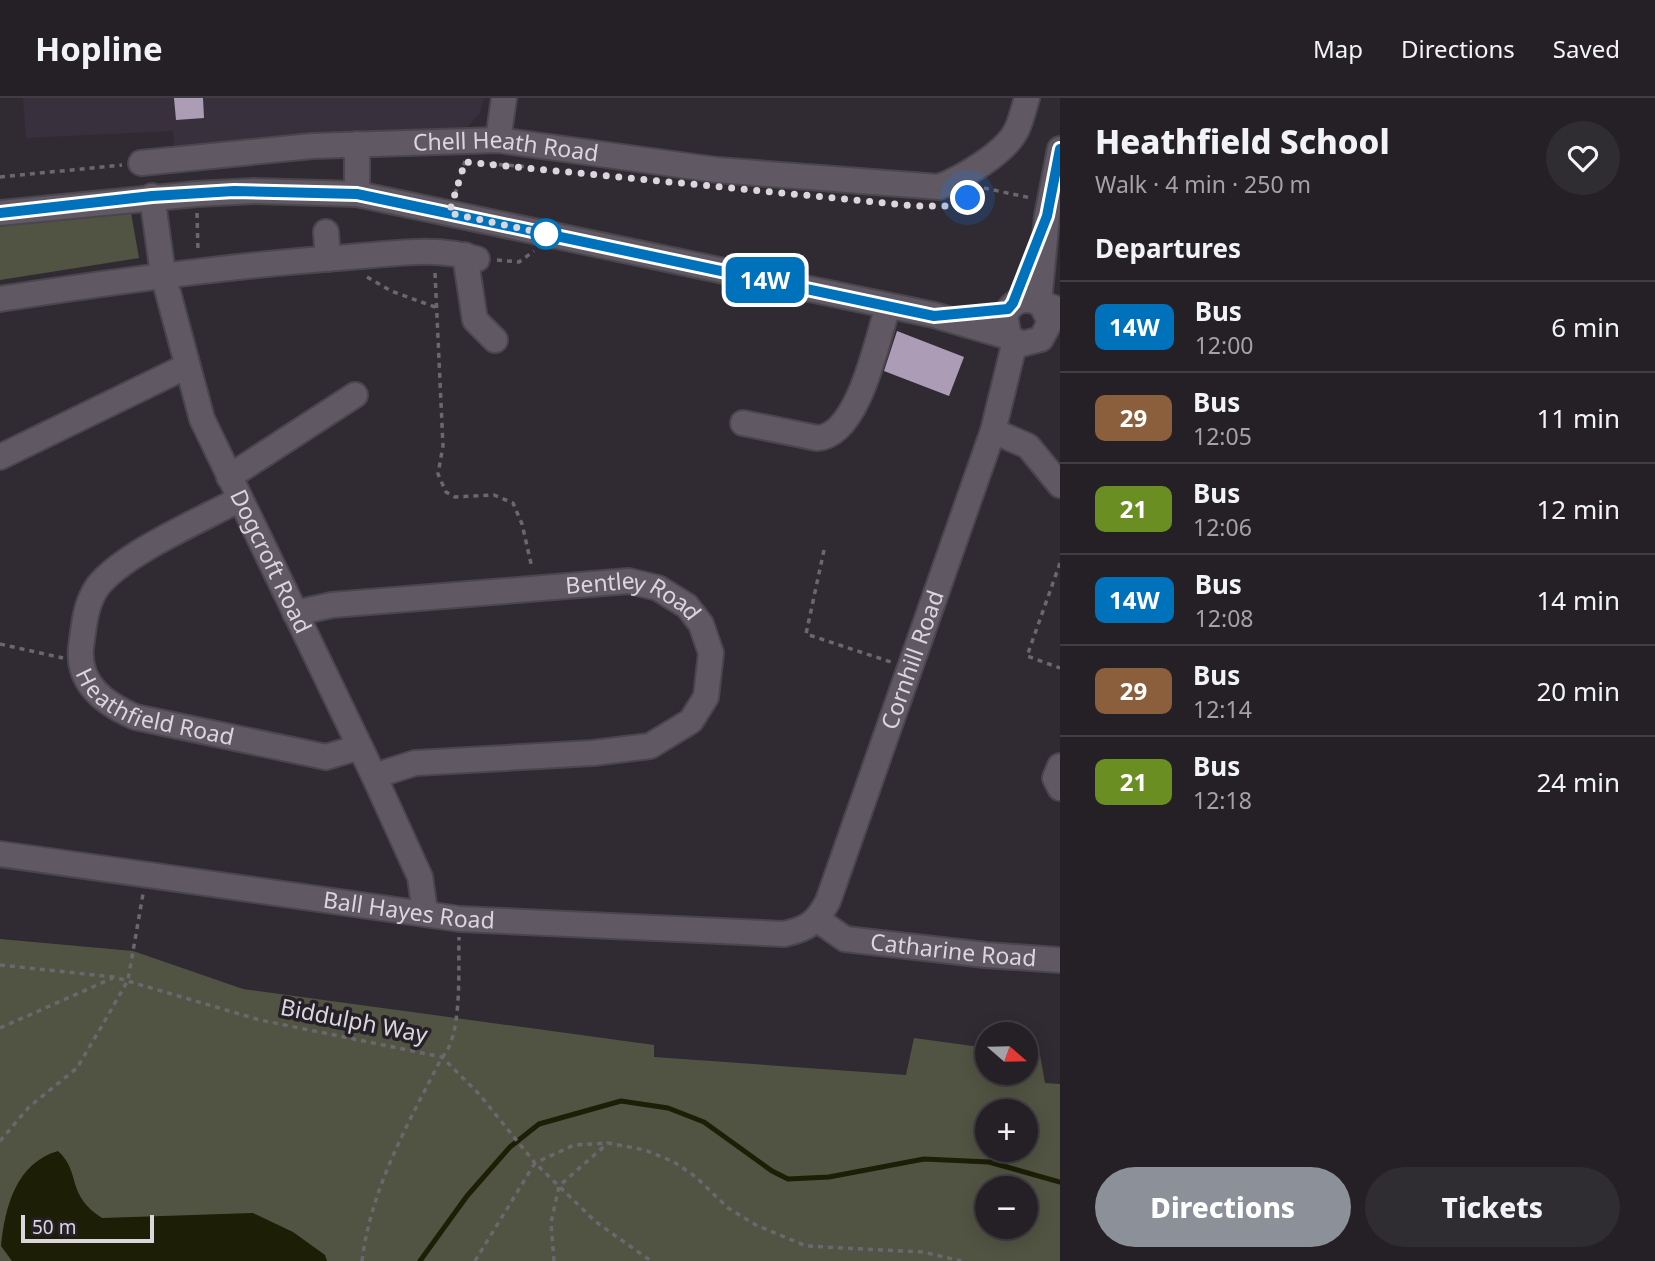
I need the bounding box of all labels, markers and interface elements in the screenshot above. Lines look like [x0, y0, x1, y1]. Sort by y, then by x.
text: Hopline [35, 26, 163, 71]
text: Map [1313, 32, 1363, 65]
text: Directions [1401, 32, 1515, 65]
text: Saved [1553, 32, 1620, 65]
text: Heathfield School [1095, 119, 1390, 164]
button: heart [1546, 121, 1620, 195]
street label: Chell Heath Road [412, 123, 601, 169]
text: Walk · 4 min · 250 m [1095, 168, 1311, 200]
your location [950, 180, 985, 215]
unlabelled marker [531, 219, 561, 249]
text: Departures [1095, 230, 1241, 266]
line badge: 14W [725, 257, 805, 303]
text: 14W [740, 263, 790, 296]
text: Bus [1195, 293, 1242, 329]
text: 6 min [1551, 309, 1620, 345]
text: 14W [1109, 310, 1160, 343]
text: 12:00 [1195, 329, 1253, 361]
text: Bus [1193, 384, 1240, 420]
text: 11 min [1536, 400, 1620, 436]
text: 29 [1120, 401, 1147, 434]
text: 12:05 [1193, 420, 1252, 452]
text: Bus [1193, 475, 1240, 511]
street label: Dogcroft Road [223, 484, 320, 638]
text: 12 min [1536, 491, 1620, 527]
text: 21 [1120, 492, 1147, 525]
text: 12:06 [1193, 511, 1252, 543]
street label: Bentley Road [564, 564, 709, 626]
text: Bus [1195, 566, 1242, 602]
text: 14 min [1536, 582, 1620, 618]
text: 14W [1109, 583, 1160, 616]
street label: Cornhill Road [872, 586, 951, 734]
text: 12:08 [1195, 602, 1253, 634]
text: Bus [1193, 657, 1240, 693]
street label: Heathfield Road [69, 662, 237, 752]
text: 20 min [1536, 673, 1620, 709]
text: 29 [1120, 674, 1147, 707]
text: 12:14 [1193, 693, 1252, 725]
text: Bus [1193, 748, 1240, 784]
text: 24 min [1536, 764, 1620, 800]
text: 21 [1120, 765, 1147, 798]
text: 12:18 [1193, 784, 1252, 816]
street label: Ball Hayes Road [321, 883, 496, 936]
street label: Catharine Road [869, 925, 1038, 973]
street label: Biddulph Way [278, 990, 431, 1050]
north arrow [975, 1022, 1038, 1085]
map controls [975, 1022, 1038, 1239]
button: + [975, 1099, 1038, 1162]
button: Directions [1095, 1167, 1351, 1247]
button: Tickets [1365, 1167, 1620, 1247]
button: − [975, 1176, 1038, 1239]
scale bar [21, 1212, 154, 1244]
text: 50 m [32, 1214, 76, 1240]

